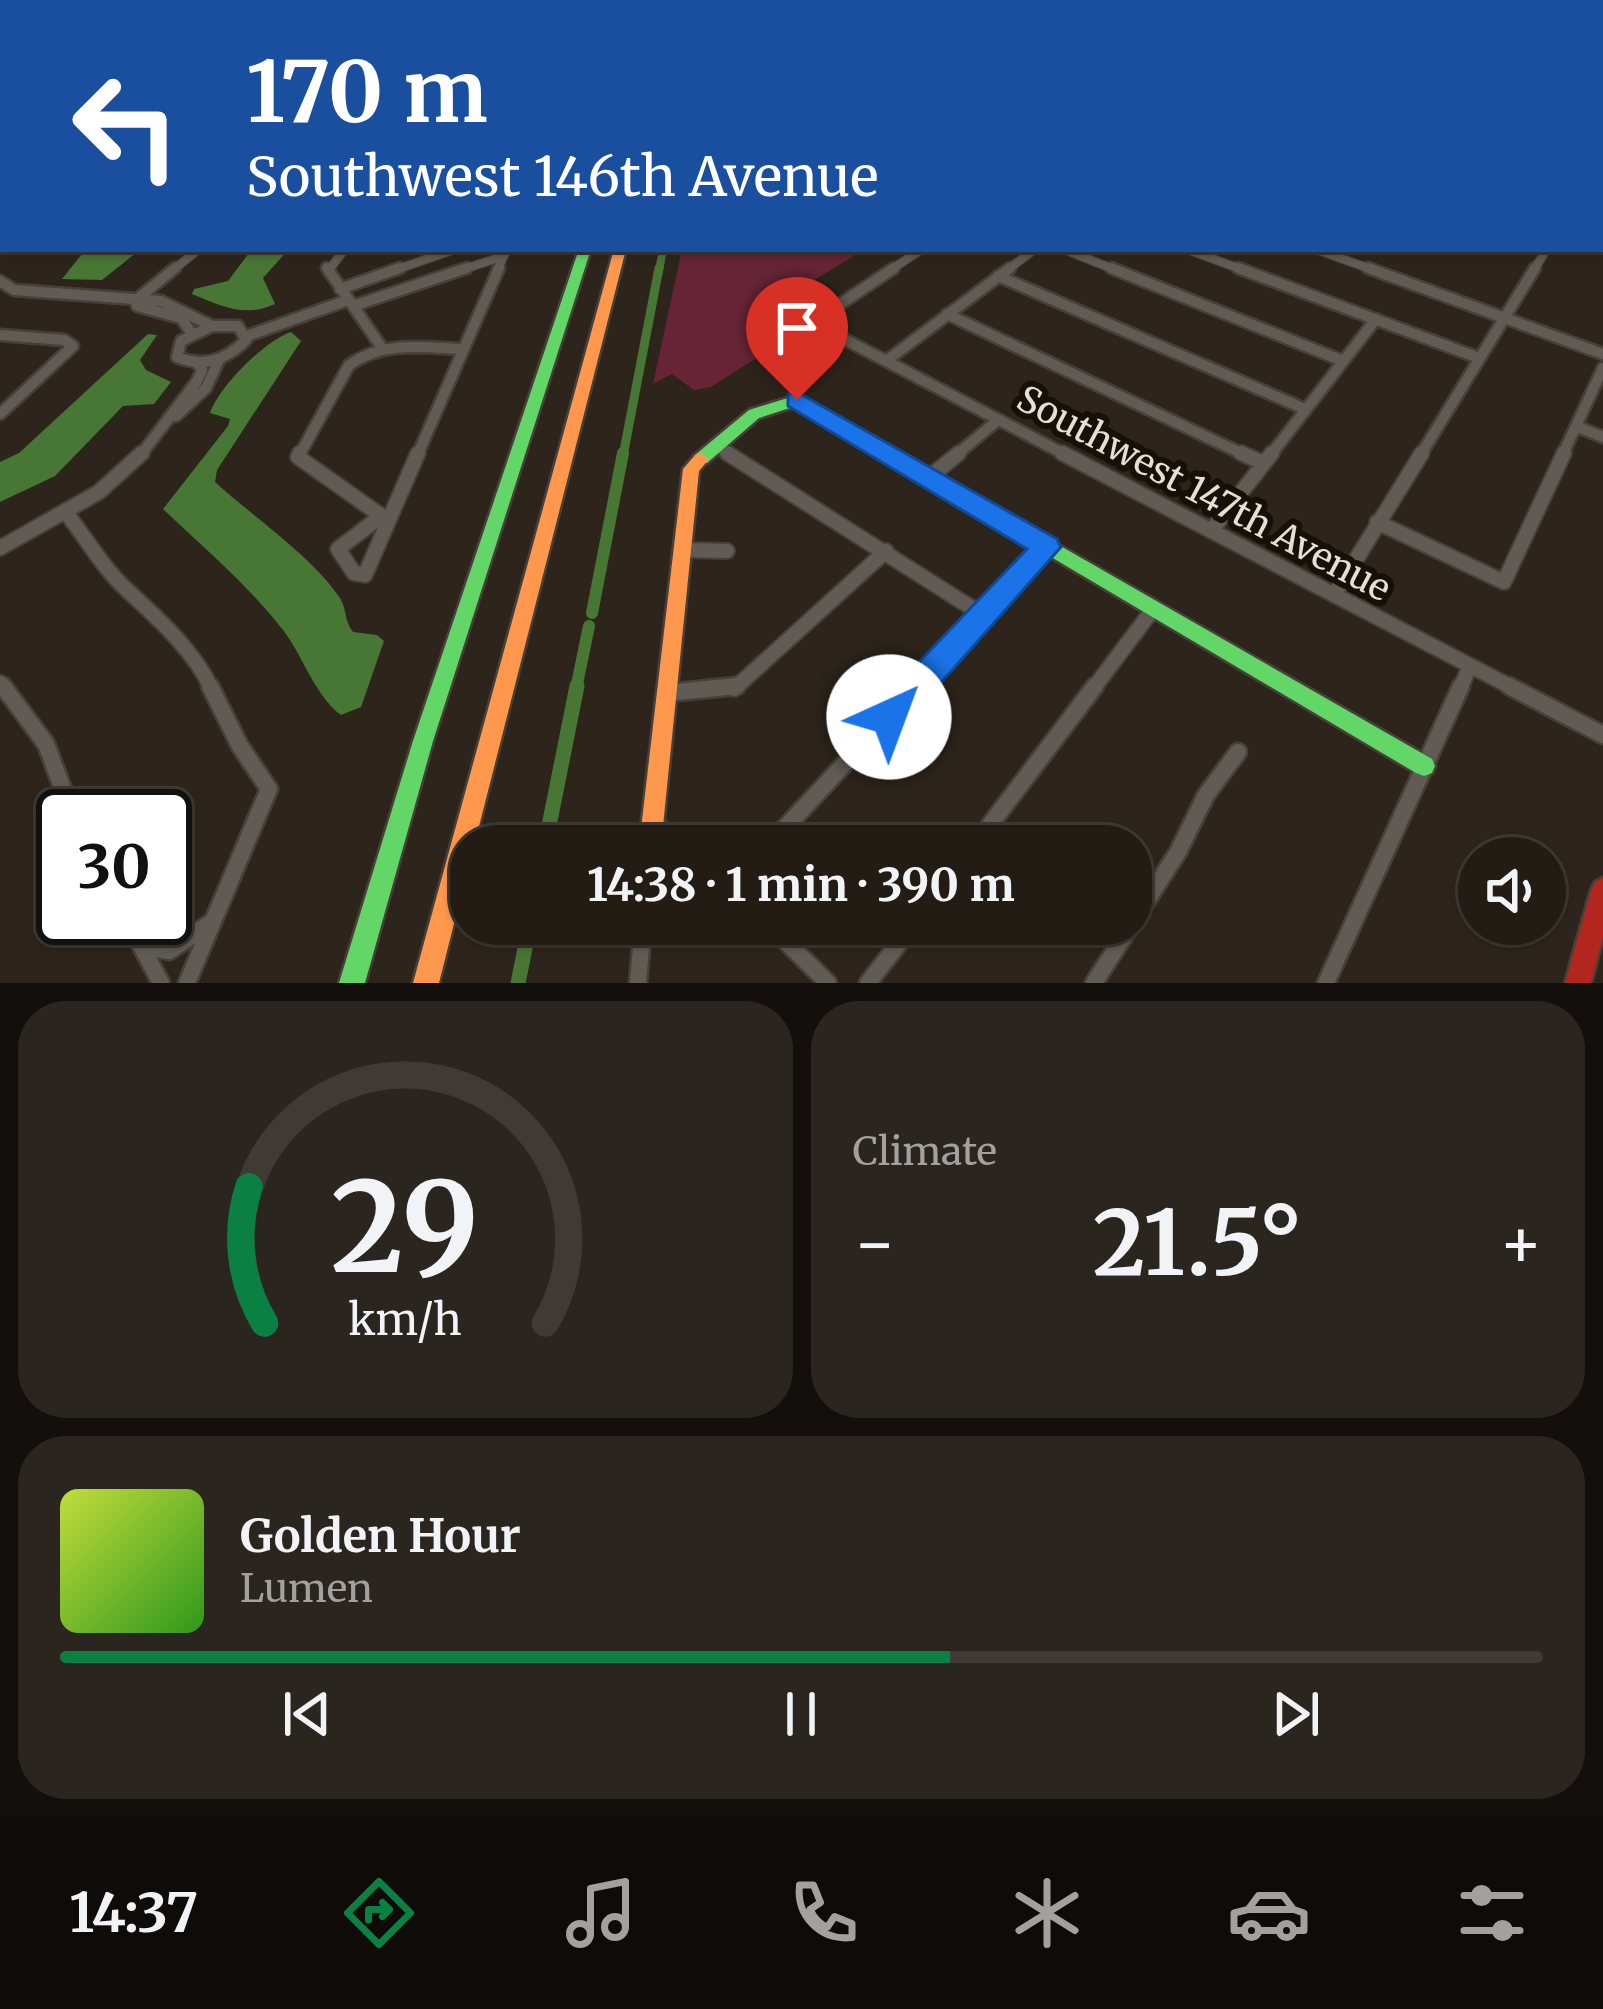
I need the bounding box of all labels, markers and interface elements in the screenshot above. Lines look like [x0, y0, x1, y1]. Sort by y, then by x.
text: 170 m [246, 39, 488, 145]
icon: left [48, 48, 204, 204]
text: Southwest 146th Avenue [246, 143, 878, 211]
pin [746, 277, 848, 400]
icon: arrive [764, 295, 830, 361]
street label: Southwest 147th Avenue [1009, 376, 1398, 611]
position arrow [826, 654, 952, 780]
speed limit sign: 30 [36, 789, 192, 945]
map controls [1458, 837, 1566, 945]
button: sound [1458, 837, 1566, 945]
text: 14:38 · 1 min · 390 m [587, 857, 1015, 913]
text: Climate [853, 1127, 997, 1176]
text: 29 [331, 1149, 479, 1306]
text: 21.5° [1093, 1186, 1303, 1300]
text: − [853, 1202, 897, 1285]
text: + [1499, 1202, 1543, 1285]
text: km/h [348, 1292, 462, 1346]
text: Golden Hour [240, 1508, 521, 1564]
text: Lumen [240, 1564, 373, 1613]
icon: previous [274, 1681, 340, 1747]
icon: pause [768, 1681, 834, 1747]
icon: next [1263, 1681, 1329, 1747]
icon: directions [337, 1871, 421, 1955]
icon: music [559, 1871, 643, 1955]
icon: phone [782, 1871, 866, 1955]
icon: climate [1005, 1871, 1089, 1955]
icon: car [1227, 1871, 1311, 1955]
icon: filters [1450, 1871, 1534, 1955]
text: 14:37 [69, 1879, 198, 1947]

